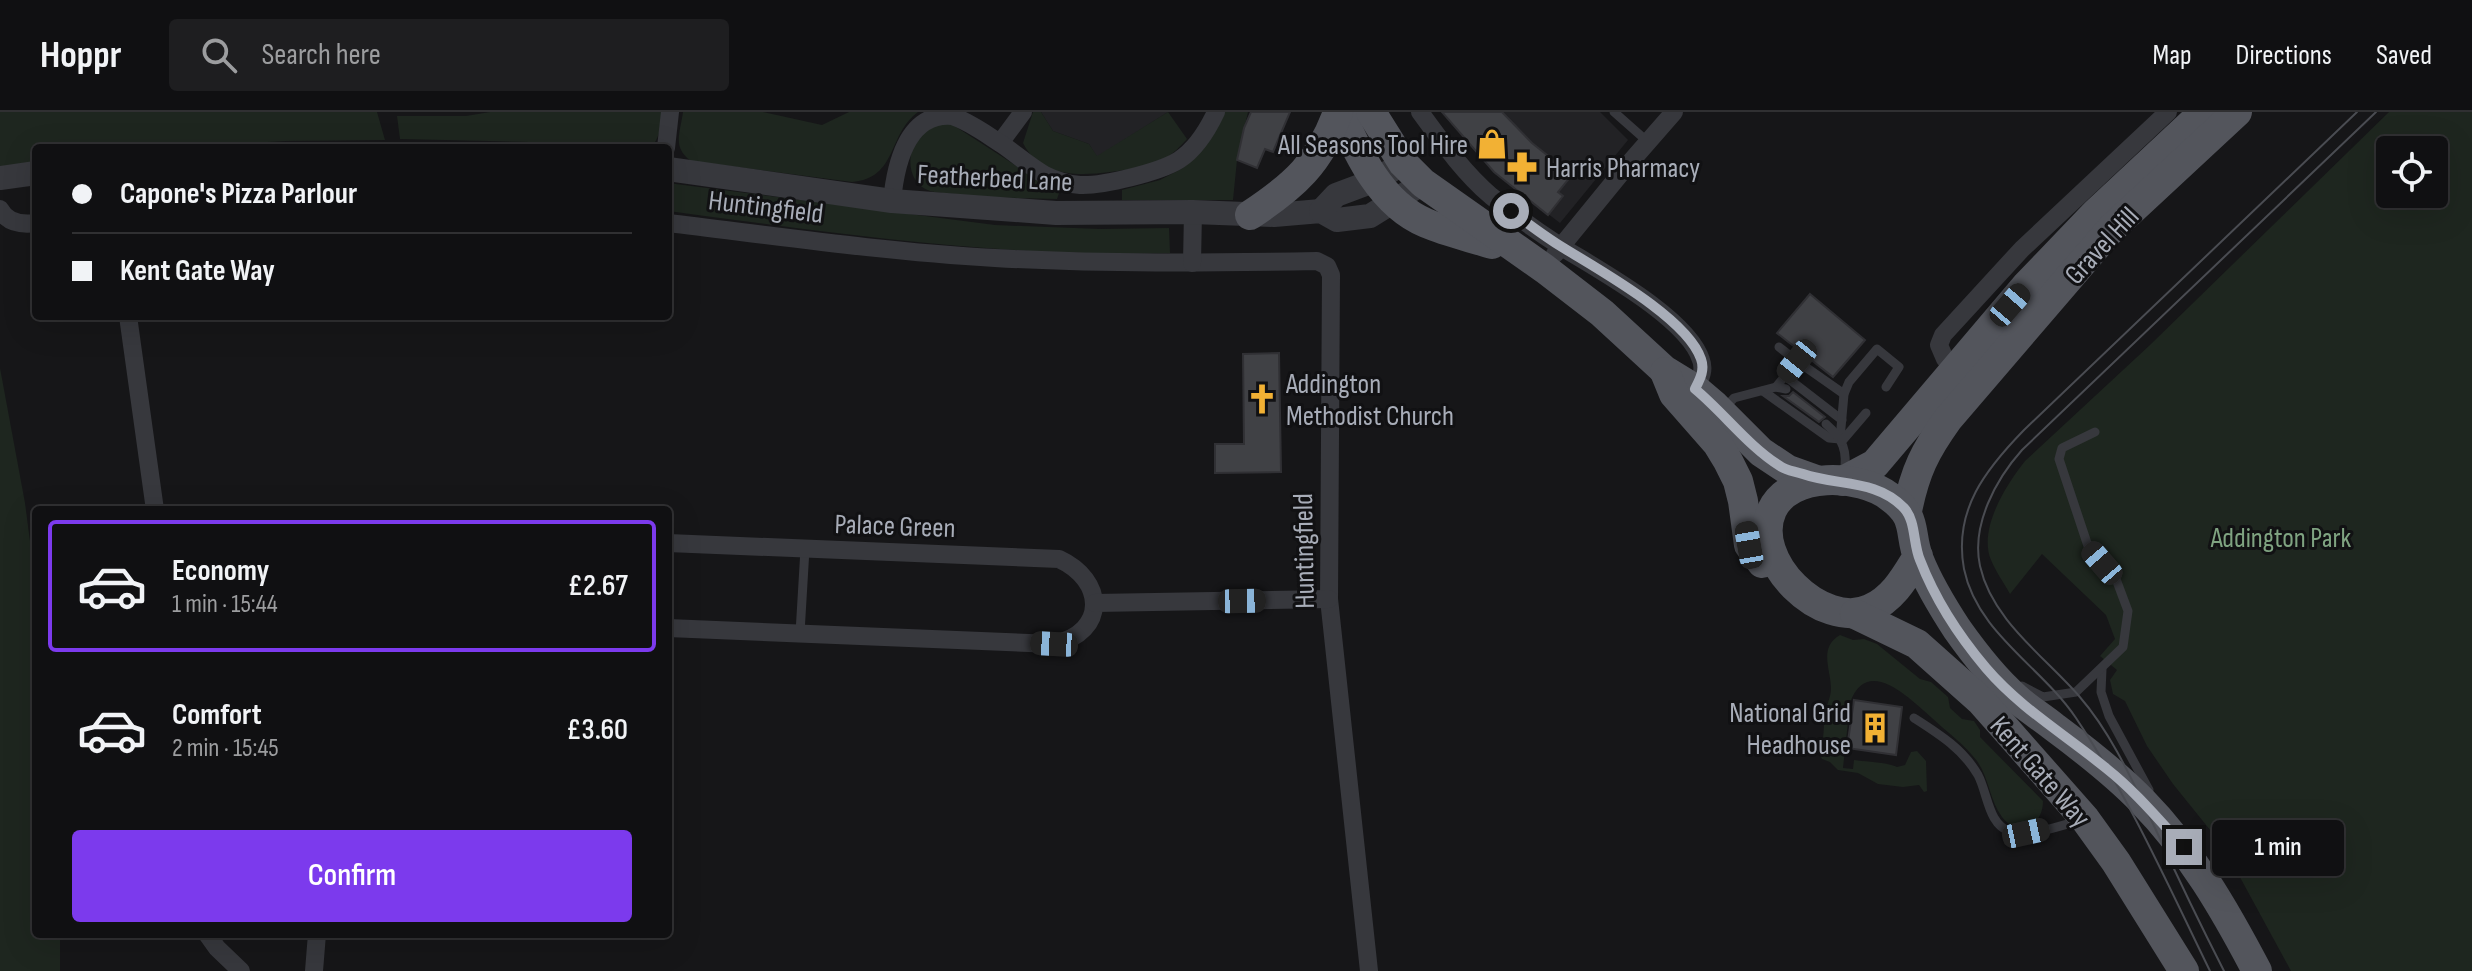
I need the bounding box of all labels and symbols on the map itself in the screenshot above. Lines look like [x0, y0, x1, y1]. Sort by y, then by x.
shop icon: All Seasons Tool Hire [1475, 127, 1509, 161]
place label: All Seasons Tool Hire [1277, 129, 1468, 162]
pharmacy icon: Harris Pharmacy [1505, 150, 1539, 184]
place label: Harris Pharmacy [1546, 152, 1700, 185]
street label: Featherbed Lane [916, 158, 1073, 199]
street label: Huntingfield [707, 184, 825, 231]
route start [1493, 193, 1529, 229]
street label: Gravel Hill [2058, 201, 2146, 291]
car [1985, 279, 2035, 331]
car [1773, 335, 1821, 387]
place label: Addington Methodist Church [1285, 368, 1454, 433]
church icon: Addington Methodist Church [1245, 382, 1279, 416]
street label: Huntingfield [1287, 493, 1322, 609]
street label: Palace Green [834, 508, 956, 545]
car [1733, 519, 1765, 571]
park label: Addington Park [2210, 522, 2352, 555]
car [2077, 537, 2127, 589]
car [1218, 589, 1266, 613]
car [1029, 631, 1079, 657]
place label: National Grid Headhouse [1729, 697, 1851, 762]
street label: Kent Gate Way [1983, 710, 2097, 834]
building icon: National Grid Headhouse [1858, 711, 1892, 745]
car [2000, 816, 2052, 850]
callout: 1 min [2212, 819, 2344, 875]
route end [2166, 829, 2202, 865]

